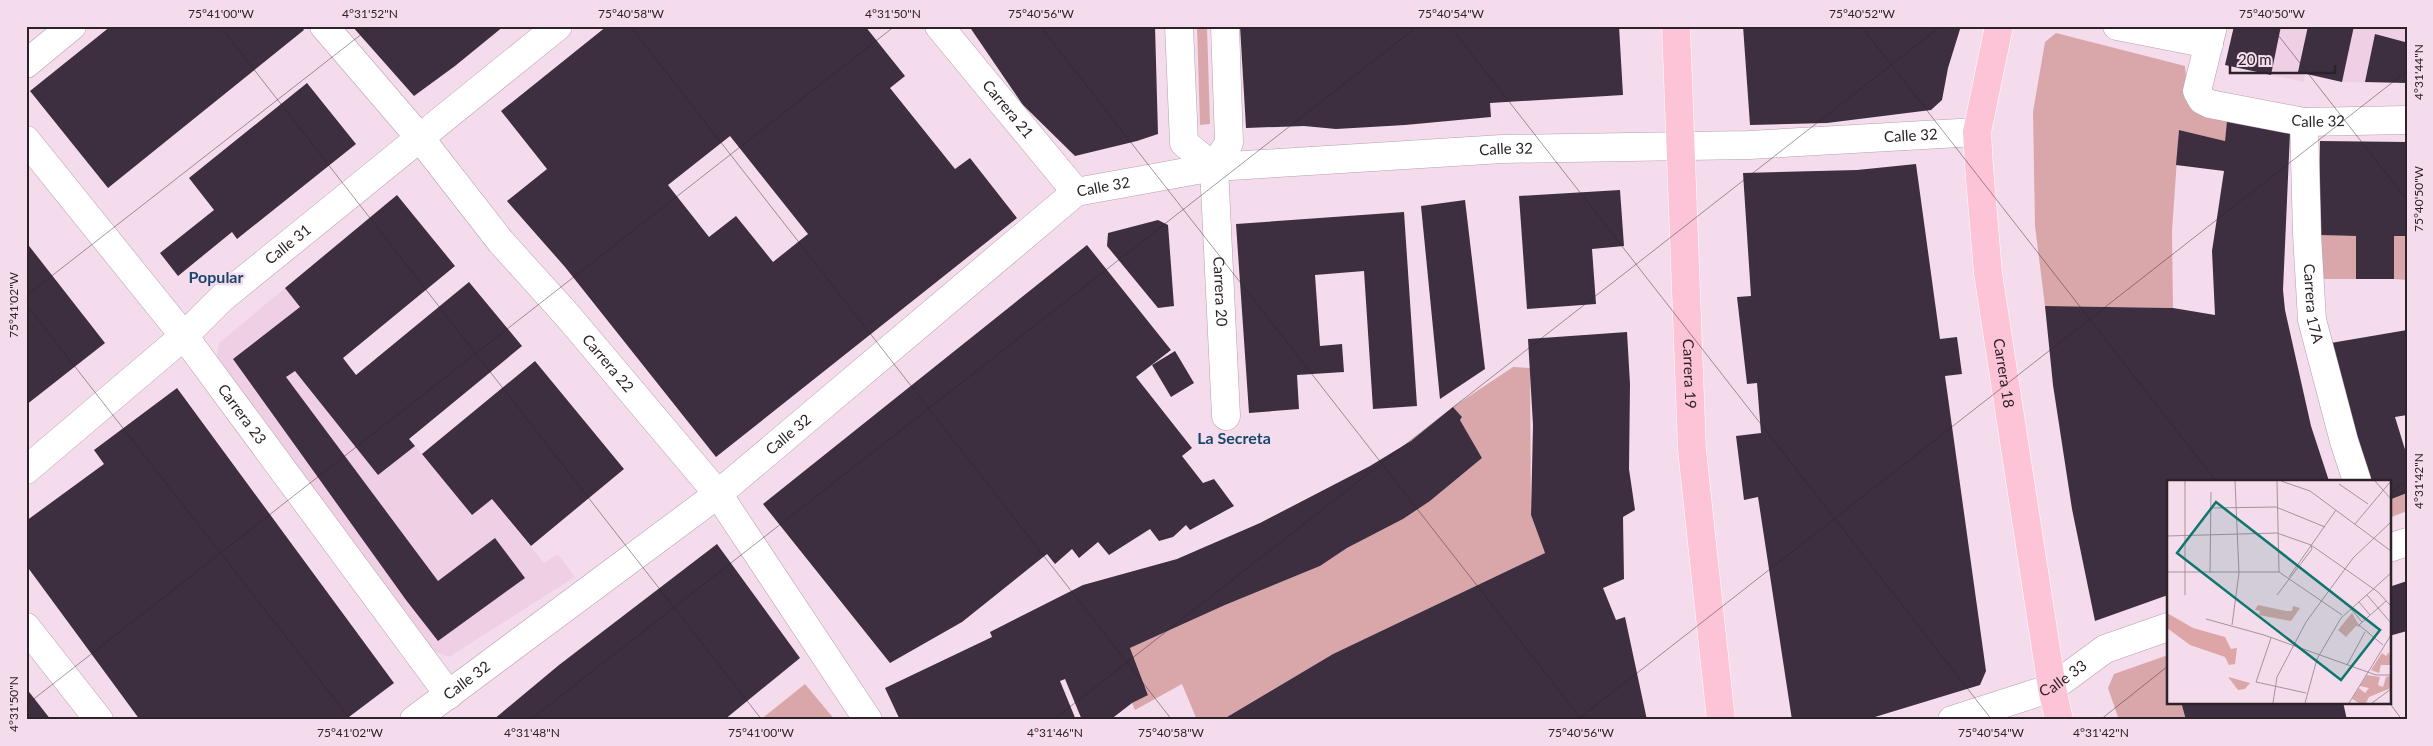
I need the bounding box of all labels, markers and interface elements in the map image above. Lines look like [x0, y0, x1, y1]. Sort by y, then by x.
text: 75°41'00"W [188, 6, 255, 21]
text: 4°31'52"N [342, 6, 398, 21]
text: 75°40'58"W [598, 6, 665, 21]
text: 4°31'50"N [865, 6, 921, 21]
text: 75°40'56"W [1008, 6, 1075, 21]
text: 75°40'54"W [1418, 6, 1485, 21]
text: 75°40'52"W [1829, 6, 1896, 21]
text: 75°40'50"W [2239, 6, 2306, 21]
scale bar [2230, 42, 2336, 74]
text: 4°31'44"N [2411, 44, 2426, 100]
text: 20 m [2238, 50, 2272, 68]
street label: Carrera 21 [979, 76, 1038, 141]
street label: Calle 32 [2290, 110, 2345, 130]
street label: Calle 32 [1883, 124, 1938, 145]
street label: Calle 32 [1479, 139, 1533, 158]
text: 75°40'50"W [2411, 165, 2426, 232]
street label: Calle 32 [1075, 172, 1131, 200]
street label: Calle 31 [261, 220, 314, 268]
street label: Carrera 20 [1210, 256, 1232, 327]
street label: Carrera 17A [2301, 263, 2328, 346]
district label: Popular [189, 267, 243, 286]
text: 75°41'02"W [6, 271, 21, 338]
street label: Carrera 22 [579, 330, 638, 395]
street label: Carrera 18 [1990, 337, 2019, 409]
street label: Carrera 19 [1680, 338, 1700, 409]
street label: Carrera 23 [214, 380, 271, 447]
street label: Calle 32 [761, 410, 814, 458]
district label: La Secreta [1197, 428, 1271, 447]
text: 4°31'42"N [2411, 453, 2426, 509]
inset map [2167, 480, 2390, 704]
street label: Calle 33 [2037, 656, 2090, 700]
street label: Calle 32 [439, 657, 493, 703]
text: 4°31'50"N [6, 676, 21, 732]
text: 75°41'02"W [317, 725, 384, 740]
text: 4°31'48"N [504, 725, 560, 740]
text: 75°41'00"W [728, 725, 795, 740]
text: 4°31'46"N [1027, 725, 1083, 740]
text: 75°40'58"W [1138, 725, 1205, 740]
text: 75°40'56"W [1548, 725, 1615, 740]
text: 75°40'54"W [1958, 725, 2025, 740]
text: 4°31'42"N [2073, 725, 2129, 740]

